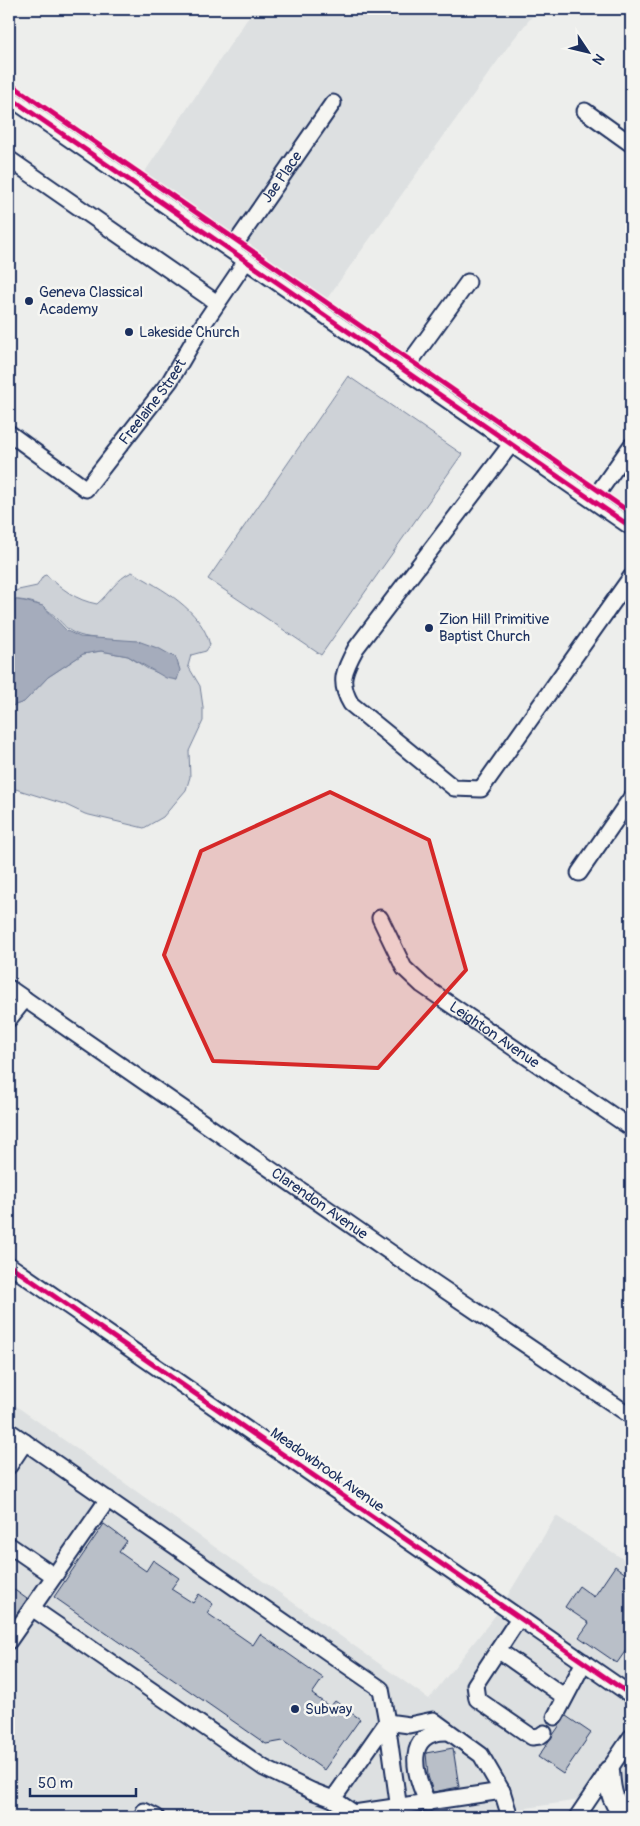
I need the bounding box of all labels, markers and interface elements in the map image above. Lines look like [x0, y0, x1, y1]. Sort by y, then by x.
north arrow [562, 28, 612, 78]
text: N [589, 50, 608, 68]
street label: Jae Place [257, 147, 307, 206]
place label: Geneva Classical Academy [39, 283, 143, 319]
marker: Geneva Classical Academy [23, 295, 35, 307]
place label: Lakeside Church [139, 323, 239, 342]
marker: Lakeside Church [123, 326, 135, 338]
street label: Freelaine Street [115, 355, 191, 448]
place label: Zion Hill Primitive Baptist Church [439, 610, 550, 646]
marker: Zion Hill Primitive Baptist Church [423, 622, 435, 634]
street label: Leighton Avenue [446, 997, 544, 1072]
street label: Clarendon Avenue [268, 1163, 372, 1244]
street label: Meadowbrook Avenue [267, 1424, 388, 1517]
place label: Subway [305, 1700, 353, 1719]
marker: Subway [289, 1703, 301, 1715]
scale bar [30, 1766, 136, 1798]
text: 50 m [38, 1774, 73, 1793]

